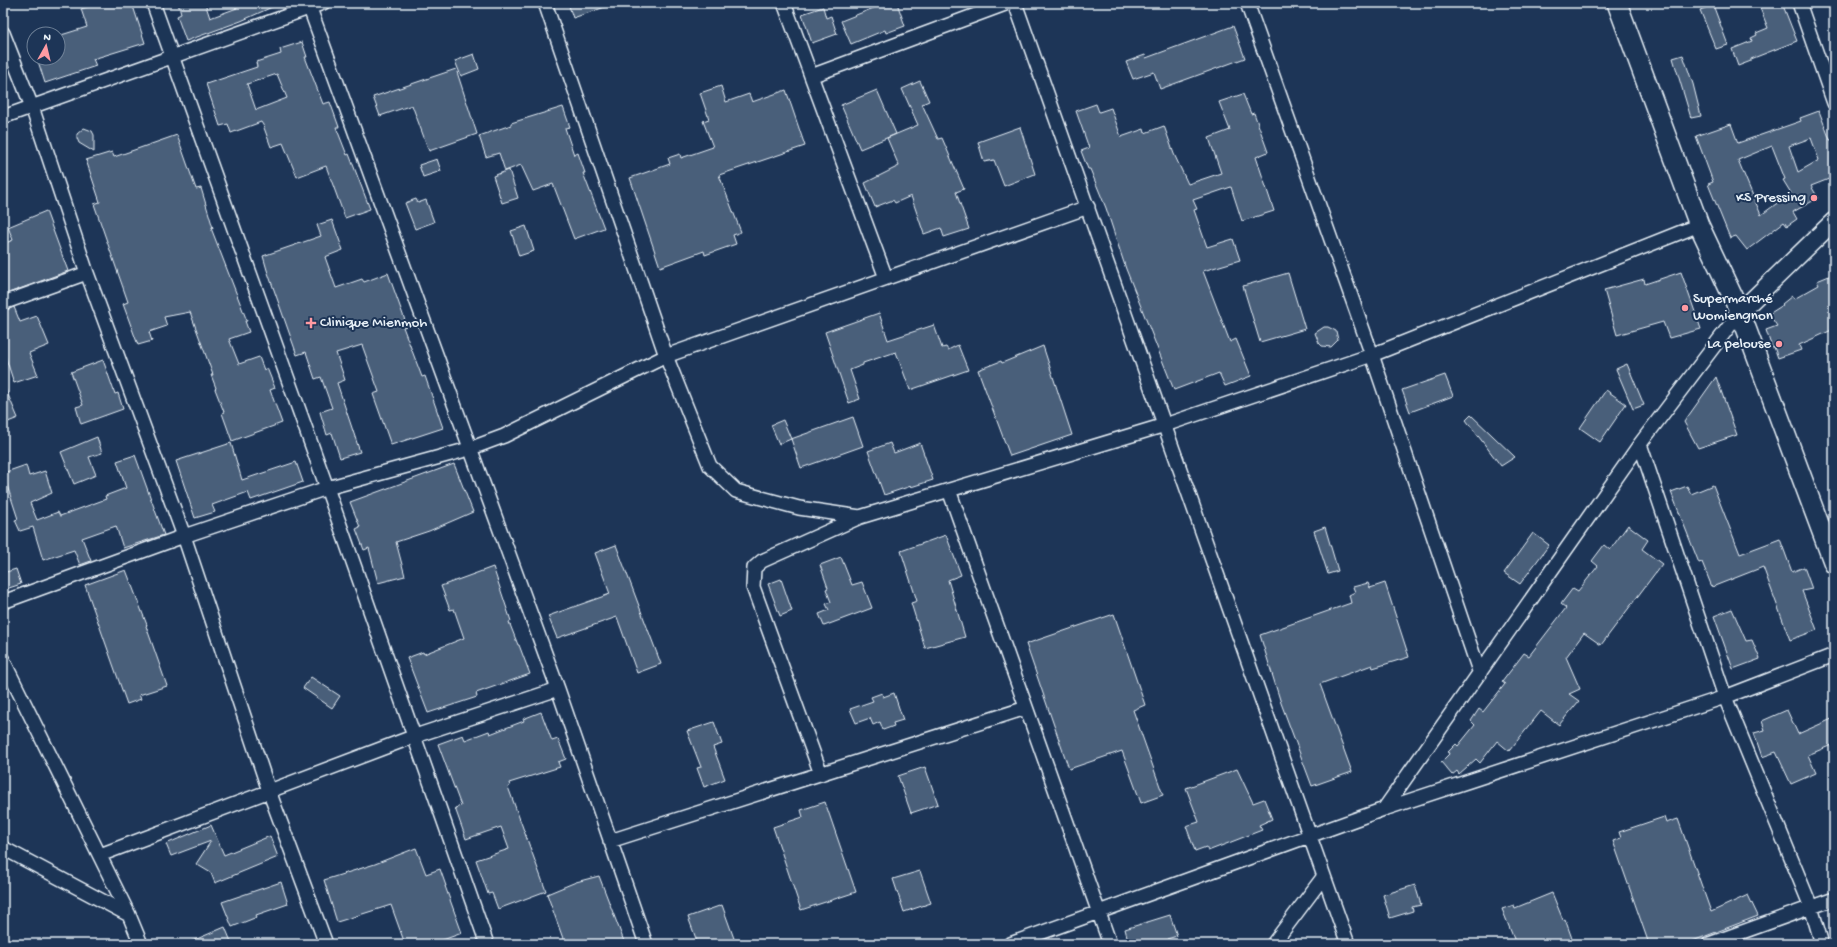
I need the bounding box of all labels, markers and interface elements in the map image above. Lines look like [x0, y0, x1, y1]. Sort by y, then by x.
north arrow [26, 26, 66, 66]
text: N [43, 32, 52, 45]
place label: KS Pressing [1736, 189, 1806, 207]
marker: KS Pressing [1809, 193, 1819, 203]
place label: Supermarché Womiengnon [1693, 290, 1773, 325]
marker: Supermarché Womiengnon [1680, 303, 1690, 313]
place label: Clinique Mienmoh [320, 314, 427, 332]
marker: Clinique Mienmoh [305, 317, 317, 329]
place label: La pelouse [1707, 335, 1771, 353]
marker: La pelouse [1774, 339, 1784, 349]

